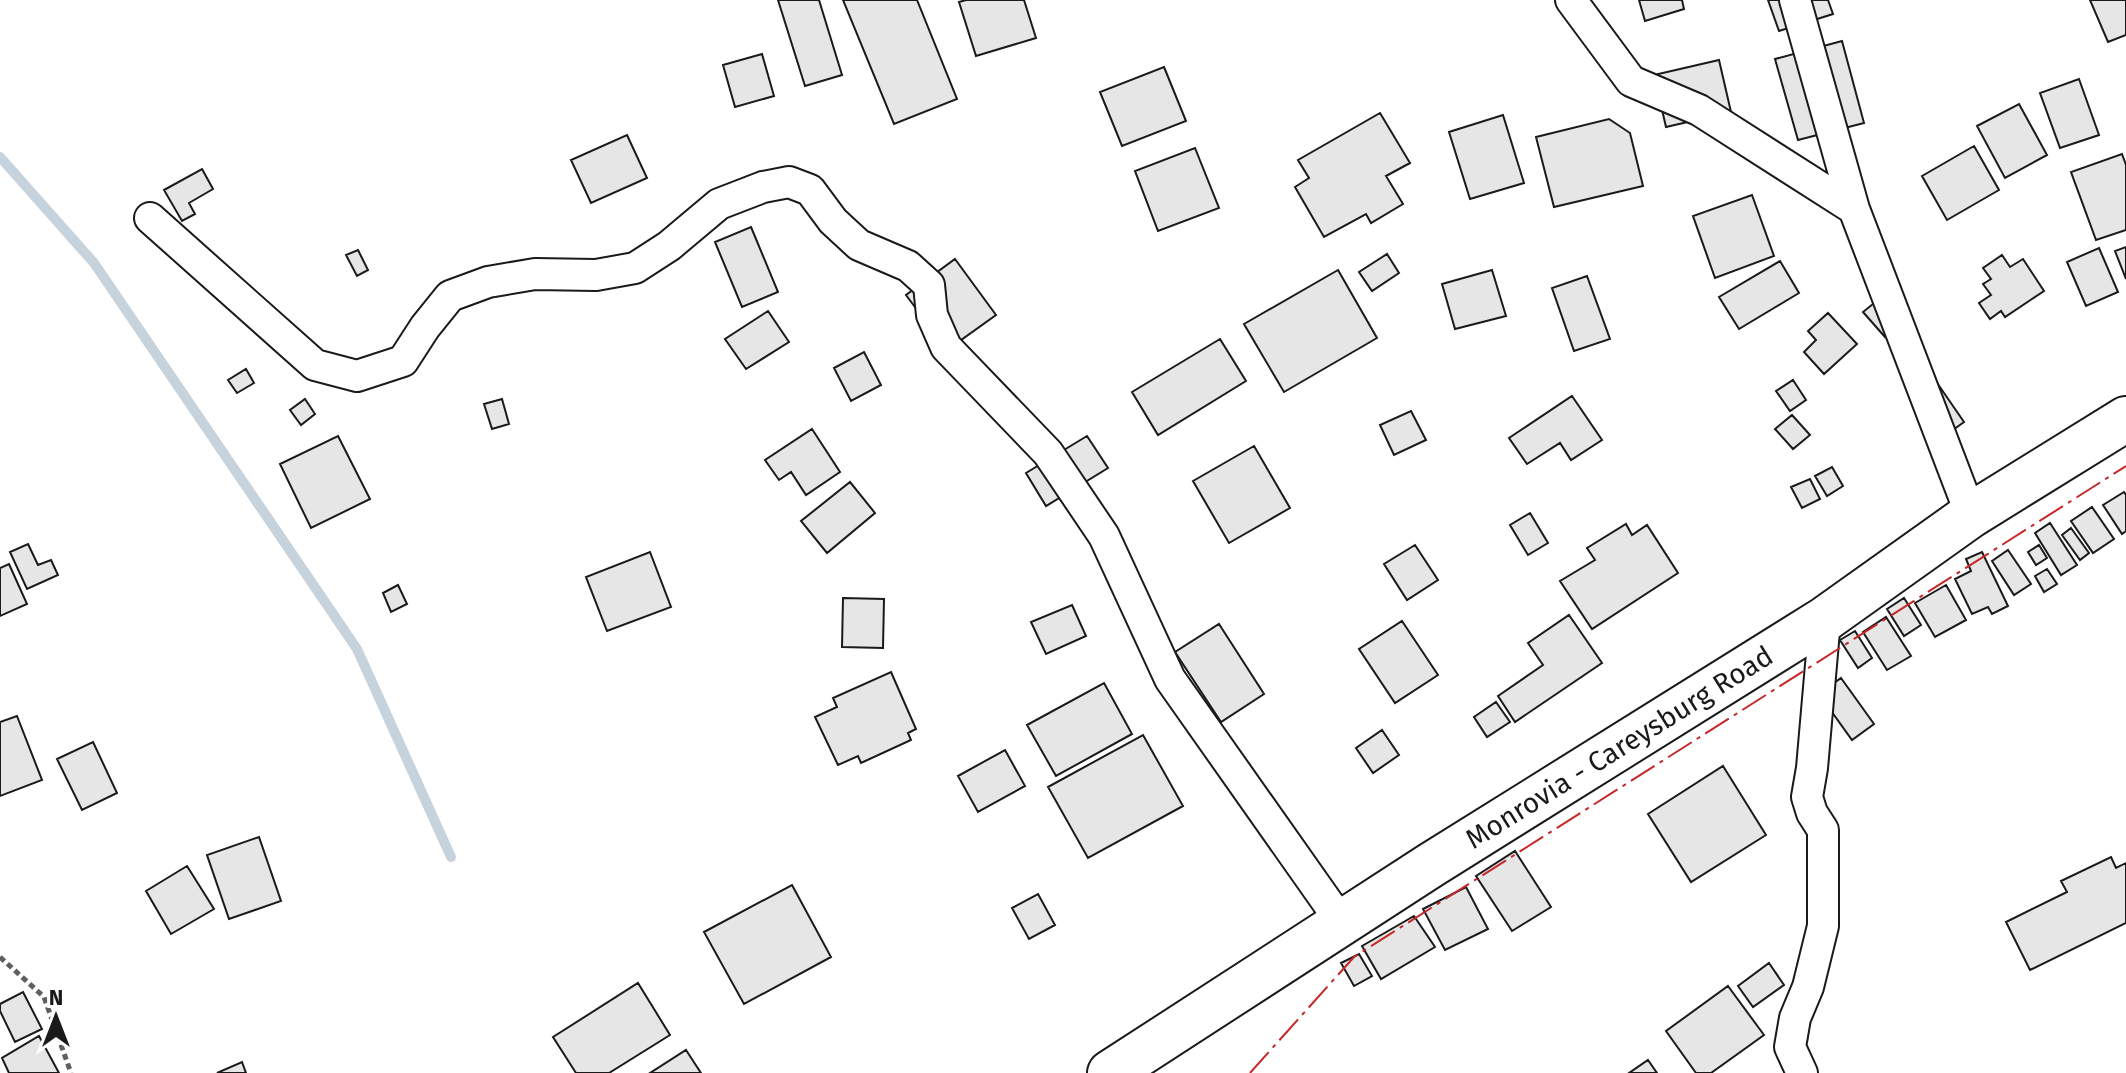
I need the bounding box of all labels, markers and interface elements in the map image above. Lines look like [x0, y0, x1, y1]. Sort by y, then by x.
street label: Monrovia - Careysburg Road [1460, 639, 1779, 856]
north arrow [16, 977, 96, 1057]
text: N [49, 984, 63, 1011]

